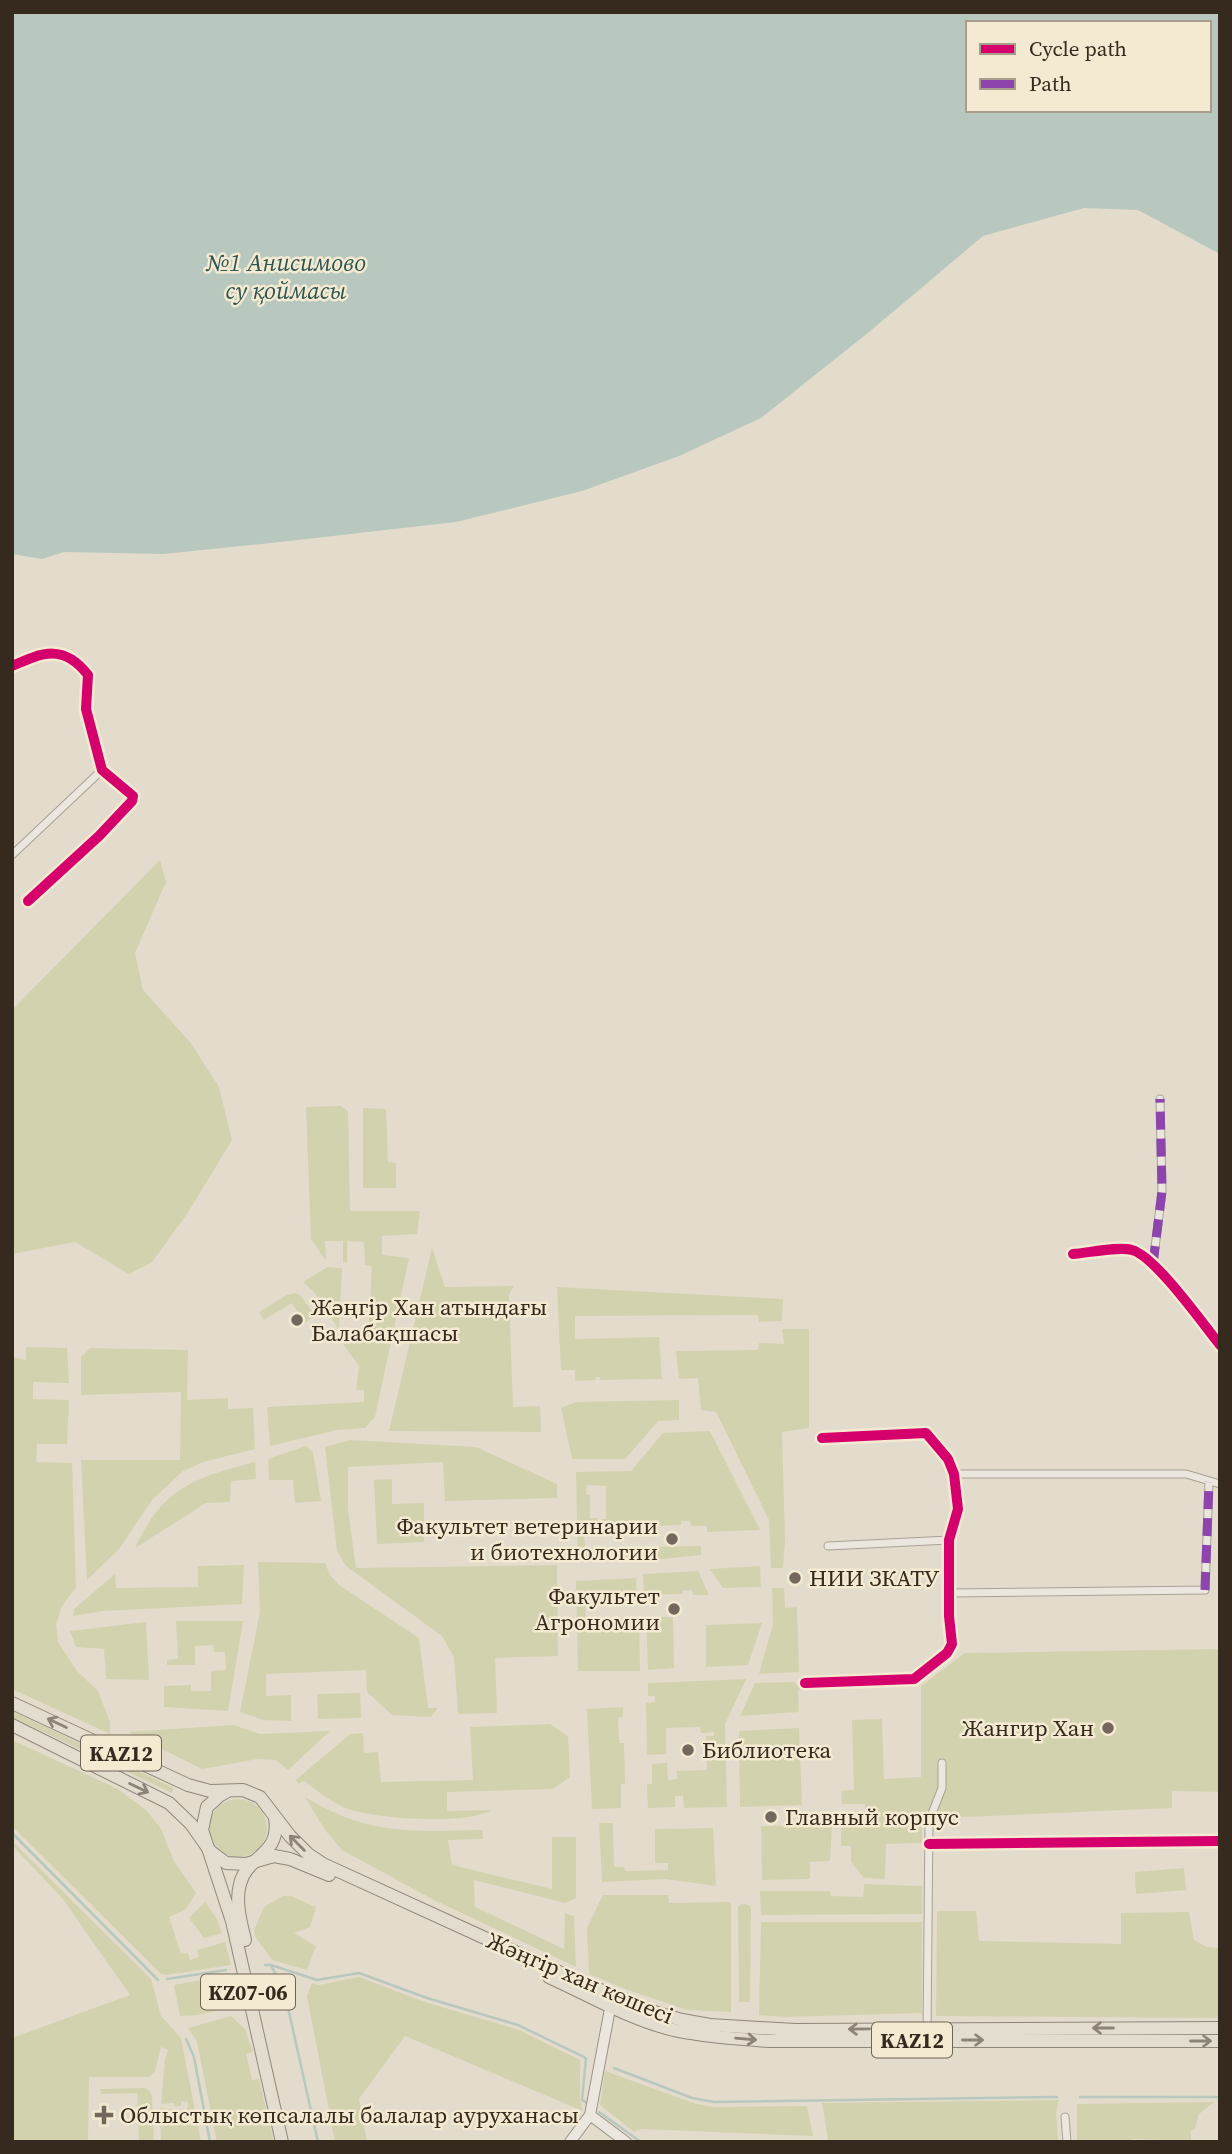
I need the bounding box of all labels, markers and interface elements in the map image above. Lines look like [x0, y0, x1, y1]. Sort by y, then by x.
legend [966, 21, 1211, 112]
text: Cycle path [1029, 34, 1127, 63]
text: Path [1029, 69, 1072, 98]
water label: №1 Анисимово су қоймасы [205, 246, 366, 307]
place label: Жәңгір Хан атындағы Балабақшасы [311, 1291, 547, 1349]
marker: Жәңгір Хан атындағы Балабақшасы [289, 1312, 305, 1328]
place label: Факультет ветеринарии и биотехнологии [397, 1510, 658, 1568]
marker: Факультет ветеринарии и биотехнологии [664, 1531, 680, 1547]
place label: НИИ ЗКАТУ [809, 1562, 940, 1594]
marker: НИИ ЗКАТУ [787, 1570, 803, 1586]
place label: Факультет Агрономии [535, 1580, 660, 1638]
marker: Факультет Агрономии [666, 1601, 682, 1617]
place label: Жангир Хан [962, 1712, 1094, 1744]
one-way arrow [47, 1716, 69, 1729]
marker: Жангир Хан [1100, 1720, 1116, 1736]
place label: Библиотека [702, 1734, 832, 1766]
road number: KAZ12 [81, 1736, 161, 1770]
marker: Библиотека [680, 1742, 696, 1758]
one-way arrow [128, 1781, 149, 1795]
place label: Главный корпус [785, 1801, 959, 1833]
marker: Главный корпус [763, 1809, 779, 1825]
one-way arrow [289, 1835, 306, 1852]
street label: Жәңгір хан көшесі [482, 1924, 678, 2032]
road number: KZ07-06 [201, 1974, 295, 2010]
one-way arrow [1091, 2021, 1114, 2035]
one-way arrow [847, 2022, 870, 2036]
road number: KAZ12 [872, 2022, 952, 2058]
one-way arrow [734, 2033, 757, 2046]
one-way arrow [962, 2033, 985, 2047]
one-way arrow [1189, 2034, 1212, 2048]
place label: Облыстық көпсалалы балалар ауруханасы [120, 2099, 579, 2131]
marker: Облыстық көпсалалы балалар ауруханасы [94, 2105, 114, 2125]

